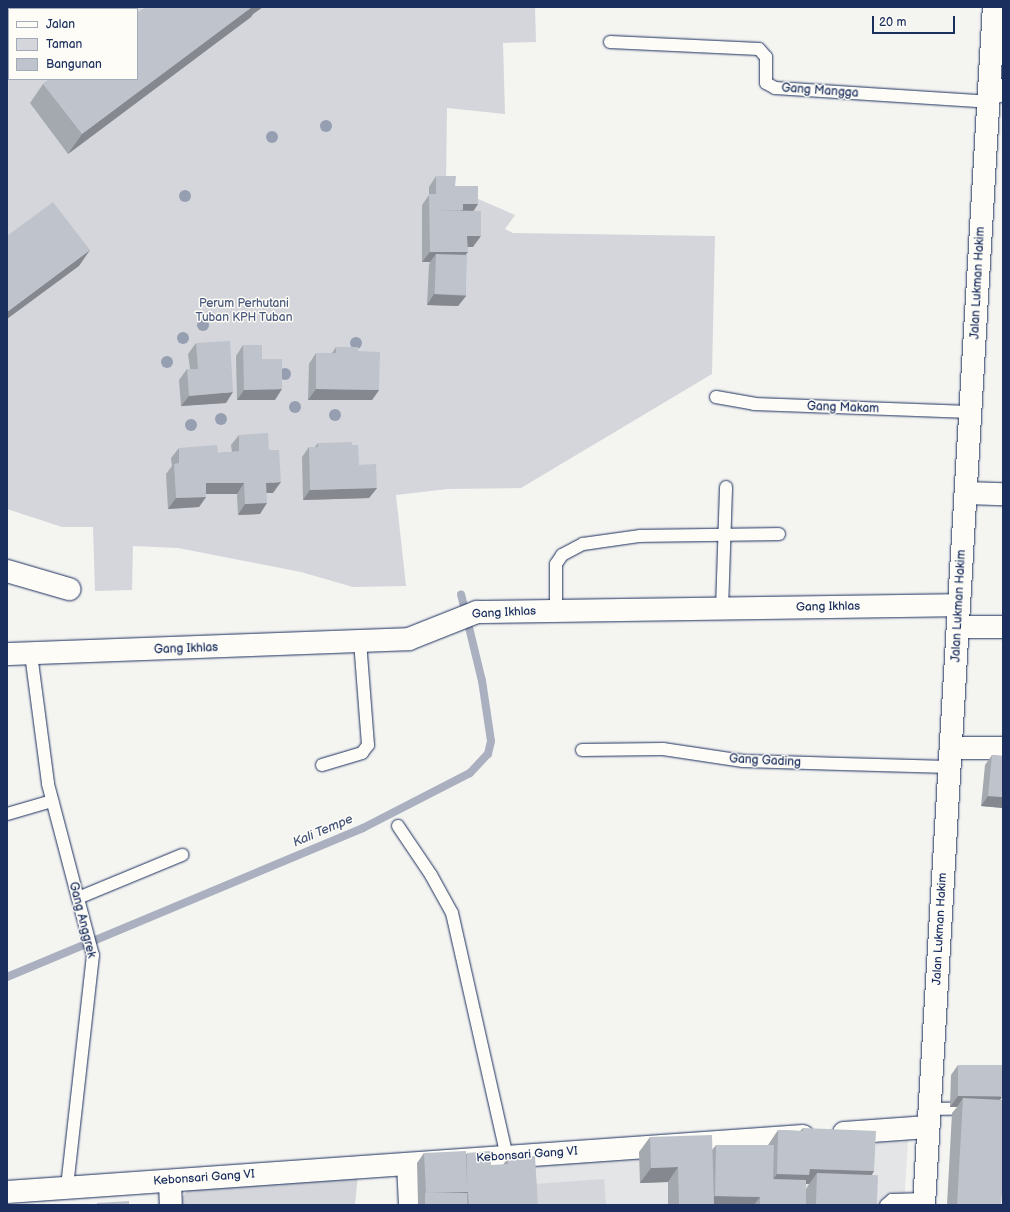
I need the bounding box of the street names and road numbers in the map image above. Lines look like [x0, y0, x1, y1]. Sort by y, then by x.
street label: Gang Mangga [781, 81, 859, 101]
street label: Jalan Lukman Hakim [968, 226, 988, 340]
street label: Gang Makam [807, 400, 879, 416]
street label: Jalan Lukman Hakim [949, 549, 969, 663]
street label: Gang Ikhlas [796, 599, 860, 615]
street label: Gang Ikhlas [472, 604, 536, 622]
street label: Gang Ikhlas [154, 641, 218, 657]
street label: Gang Gading [729, 752, 801, 770]
street label: Jalan Lukman Hakim [930, 872, 950, 986]
street label: Gang Anggrek [66, 881, 98, 959]
street label: Kebonsari Gang VI [476, 1144, 578, 1166]
street label: Kebonsari Gang VI [153, 1167, 255, 1189]

